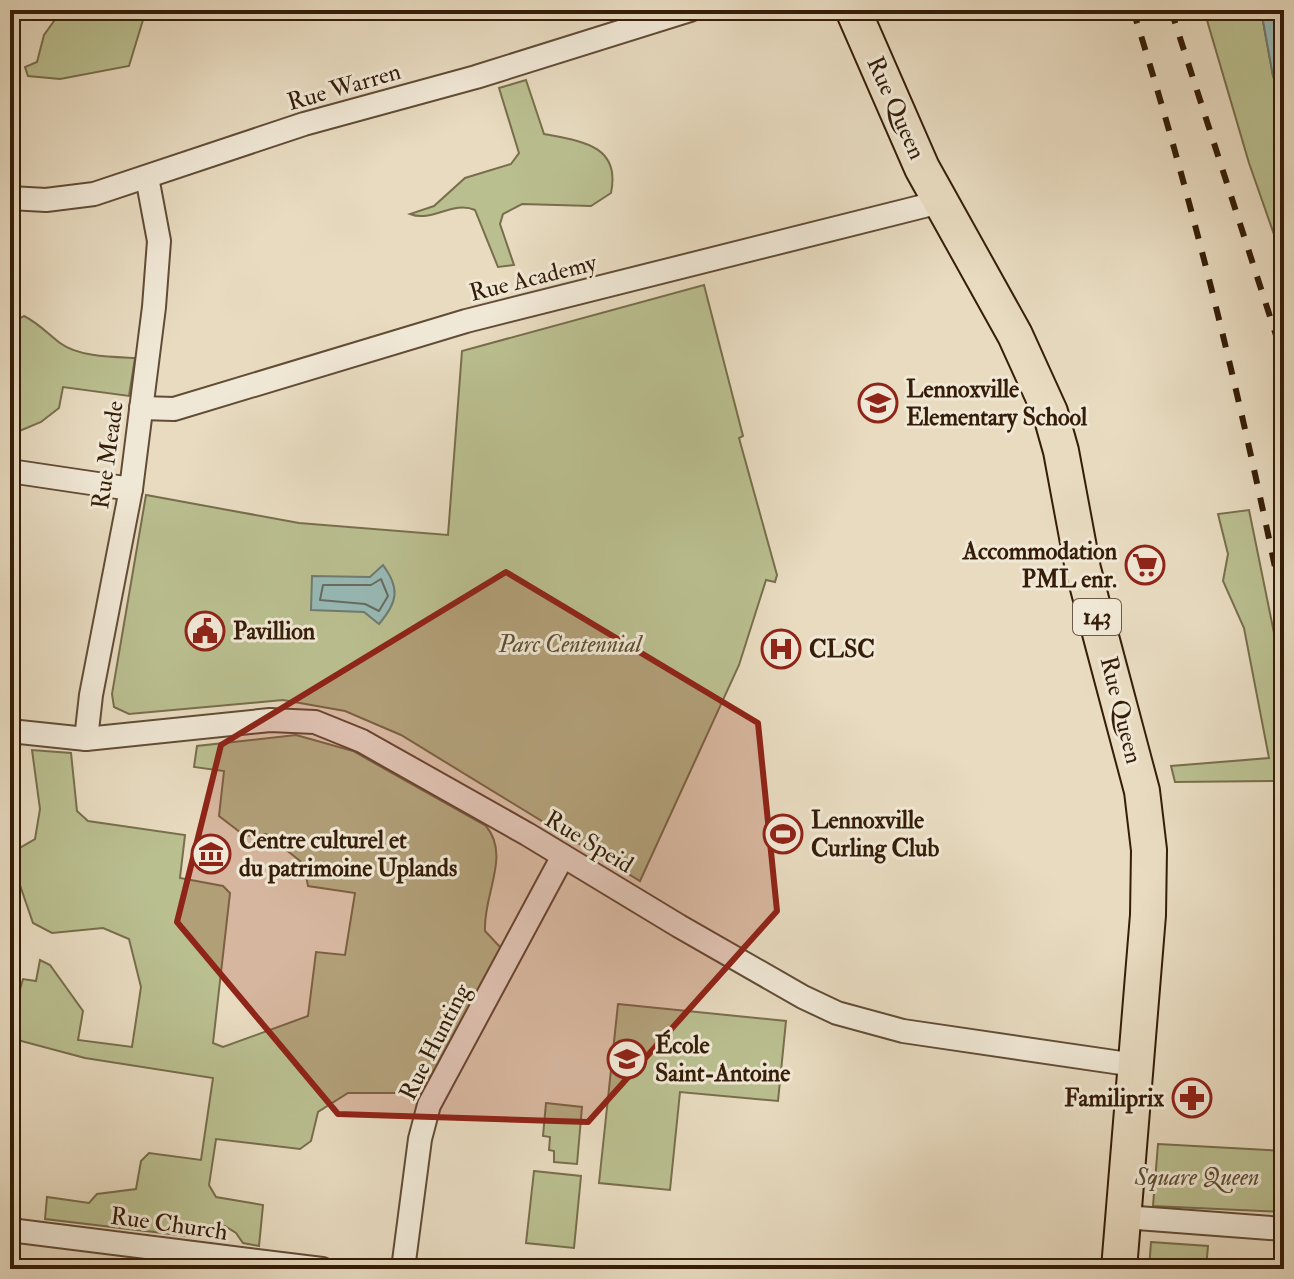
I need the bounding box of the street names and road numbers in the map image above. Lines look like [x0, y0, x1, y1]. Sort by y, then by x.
street label: Rue Queen [860, 52, 932, 164]
street label: Rue Warren [284, 56, 404, 118]
street label: Rue Academy [466, 247, 600, 309]
street label: Rue Meade [85, 399, 131, 511]
road number: 143 [1073, 599, 1121, 635]
street label: Rue Queen [1093, 653, 1149, 767]
street label: Rue Speid [539, 803, 639, 881]
street label: Rue Hunting [392, 977, 478, 1106]
street label: Rue Church [108, 1200, 230, 1248]

